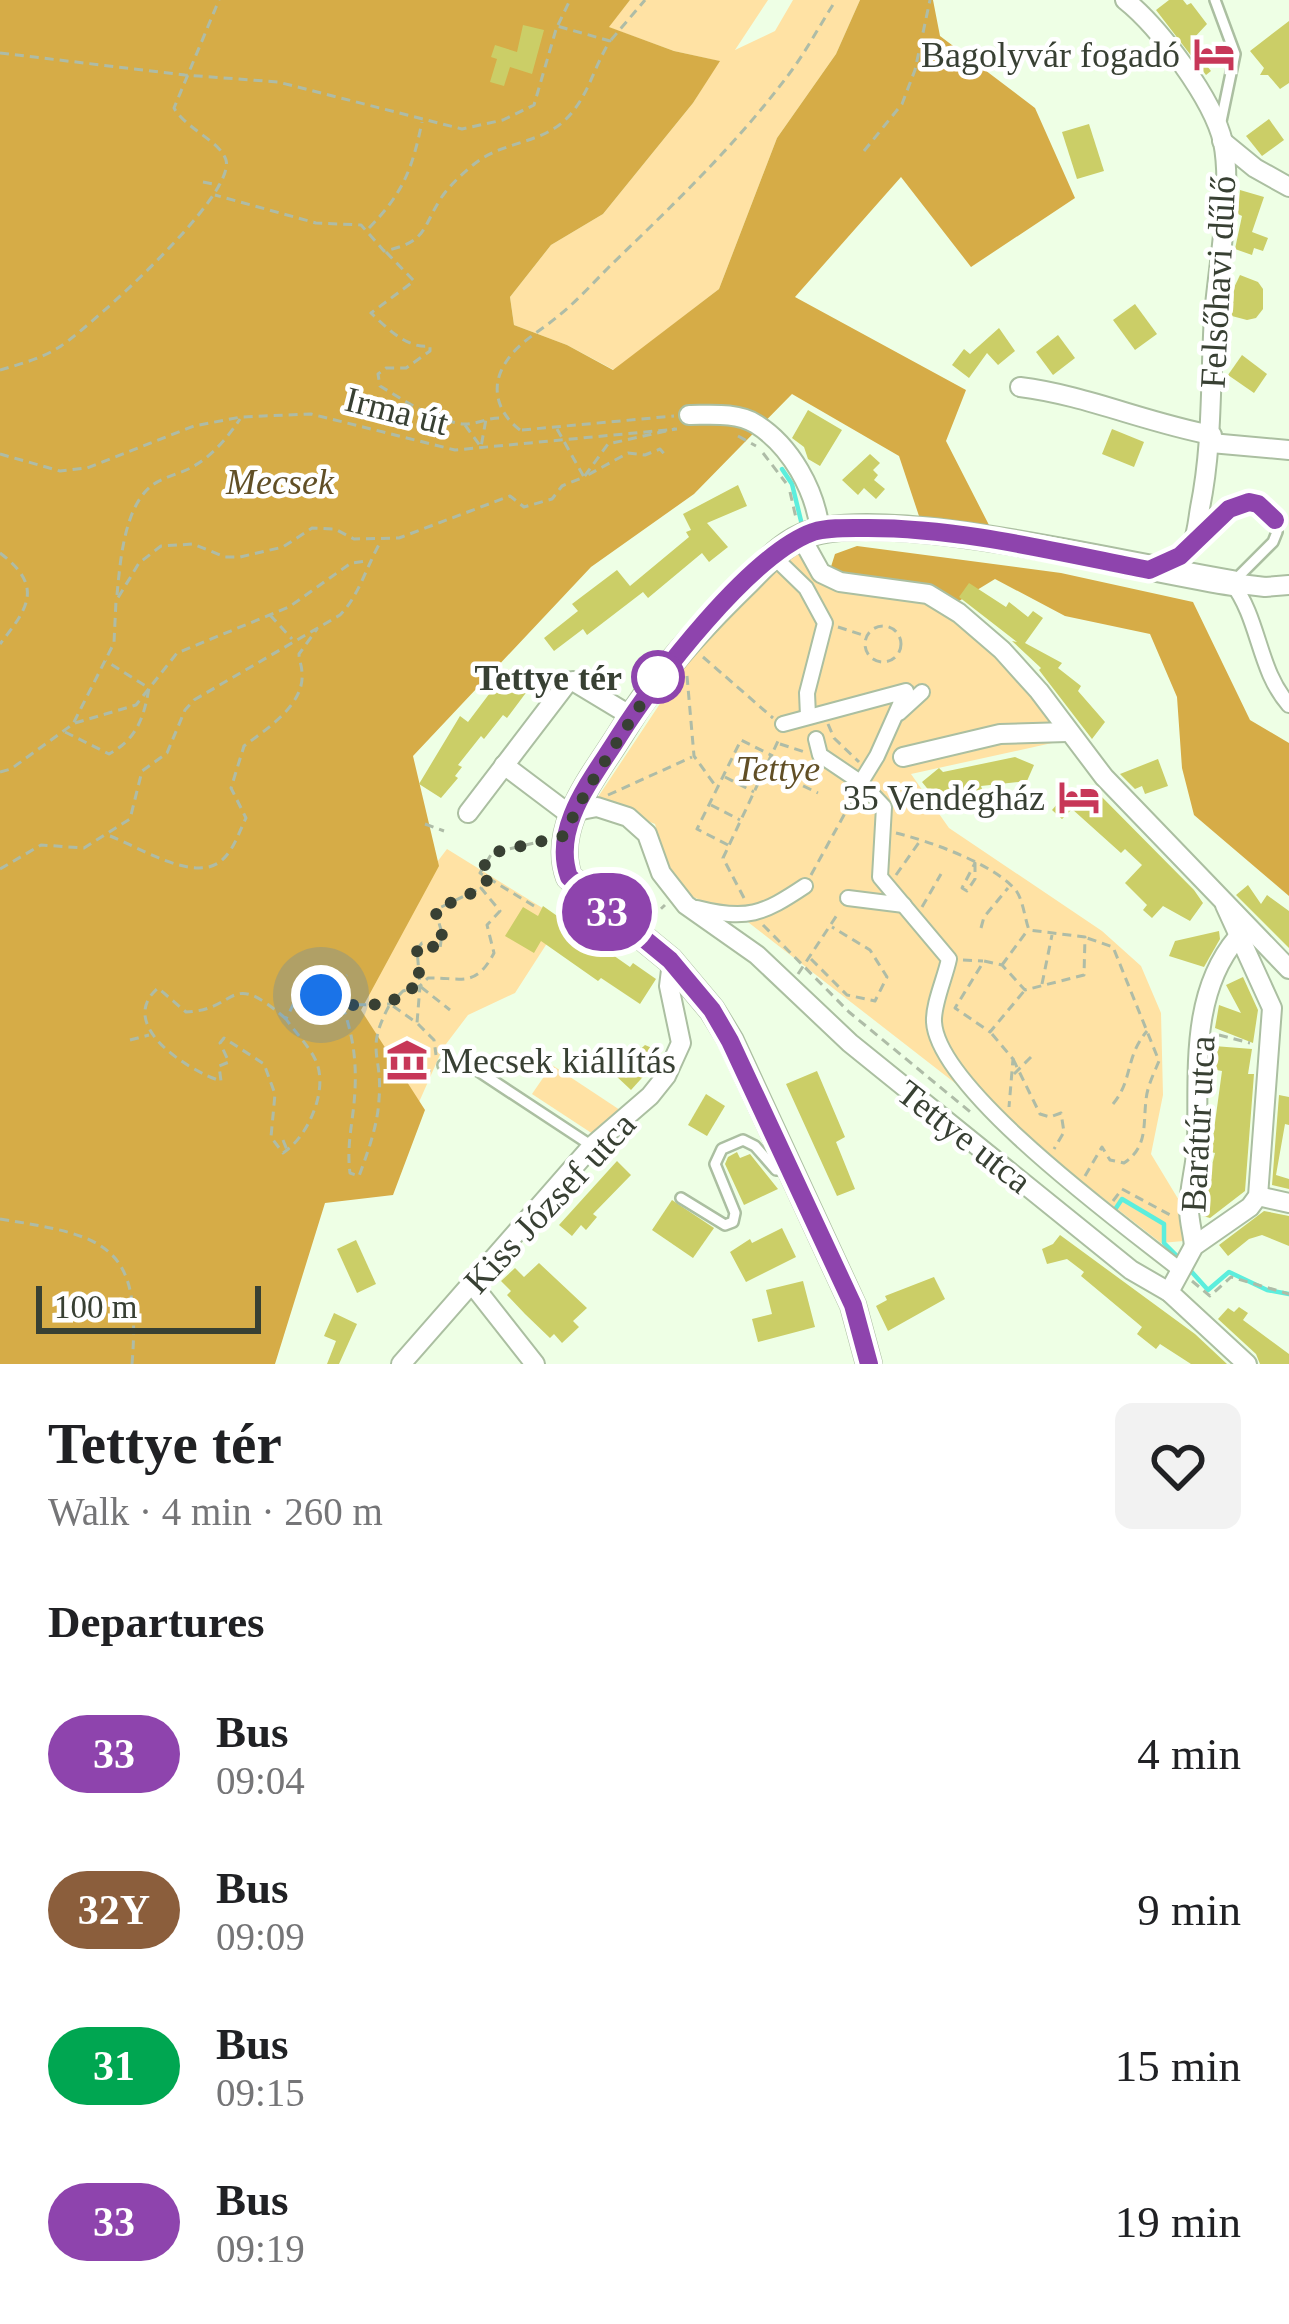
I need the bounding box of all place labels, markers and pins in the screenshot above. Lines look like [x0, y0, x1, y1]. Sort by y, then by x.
hotel icon: Bagolyvár fogadó [1191, 31, 1237, 77]
place label: Bagolyvár fogadó [921, 35, 1180, 75]
marker: Tettye tér [633, 652, 683, 702]
place label: Tettye tér [474, 658, 622, 698]
hotel icon: 35 Vendégház [1056, 774, 1102, 820]
place label: 35 Vendégház [843, 778, 1045, 818]
museum icon: Mecsek kiállítás [384, 1037, 430, 1083]
place label: Mecsek kiállítás [441, 1041, 676, 1081]

